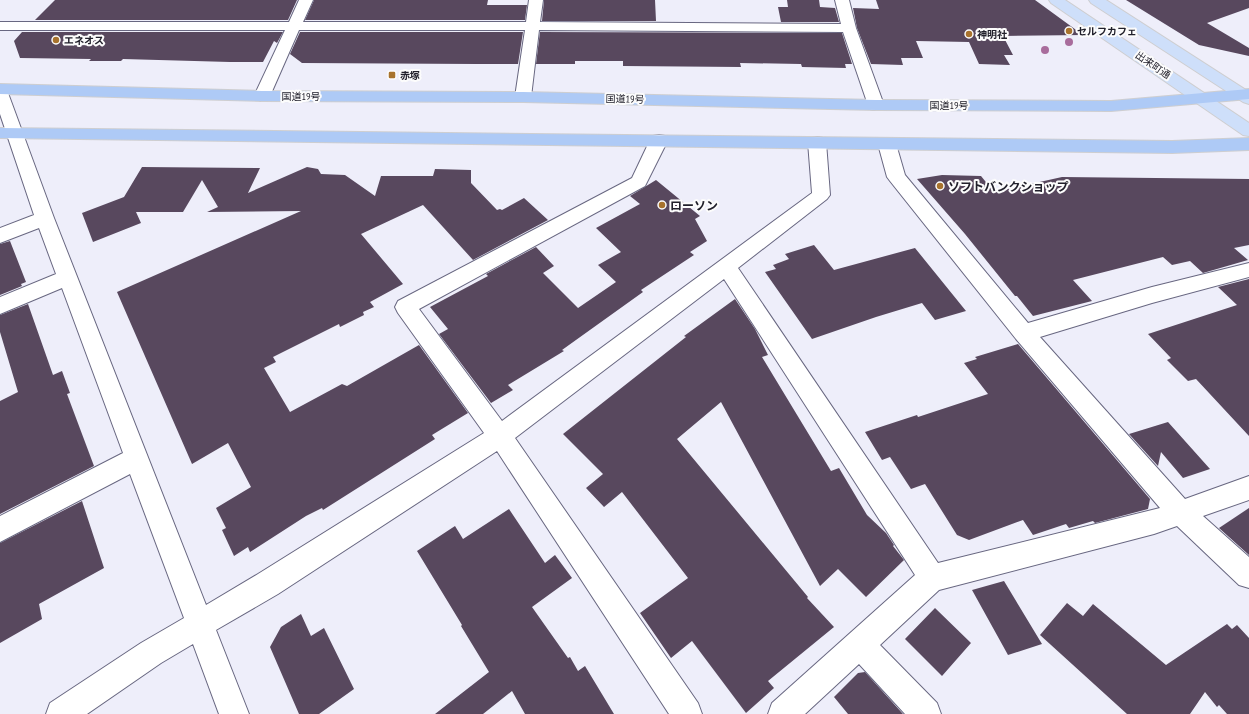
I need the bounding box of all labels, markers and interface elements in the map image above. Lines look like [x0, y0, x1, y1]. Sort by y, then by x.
place label: セルフカフェ [1077, 25, 1137, 38]
marker: セルフカフェ [1064, 26, 1074, 36]
place label: 神明社 [977, 28, 1008, 41]
marker: 神明社 [964, 29, 974, 39]
place label: エネオス [64, 34, 104, 47]
marker: エネオス [51, 35, 61, 45]
street label: 出来町通 [1133, 48, 1173, 82]
place label: 赤塚 [400, 69, 420, 82]
marker: 赤塚 [387, 70, 397, 80]
street label: 国道19号 [282, 90, 321, 103]
street label: 国道19号 [605, 92, 645, 106]
street label: 国道19号 [930, 99, 969, 112]
place label: ソフトバンクショップ [948, 179, 1069, 194]
marker: ソフトバンクショップ [935, 181, 945, 191]
place label: ローソン [670, 198, 718, 213]
marker: ローソン [657, 200, 667, 210]

